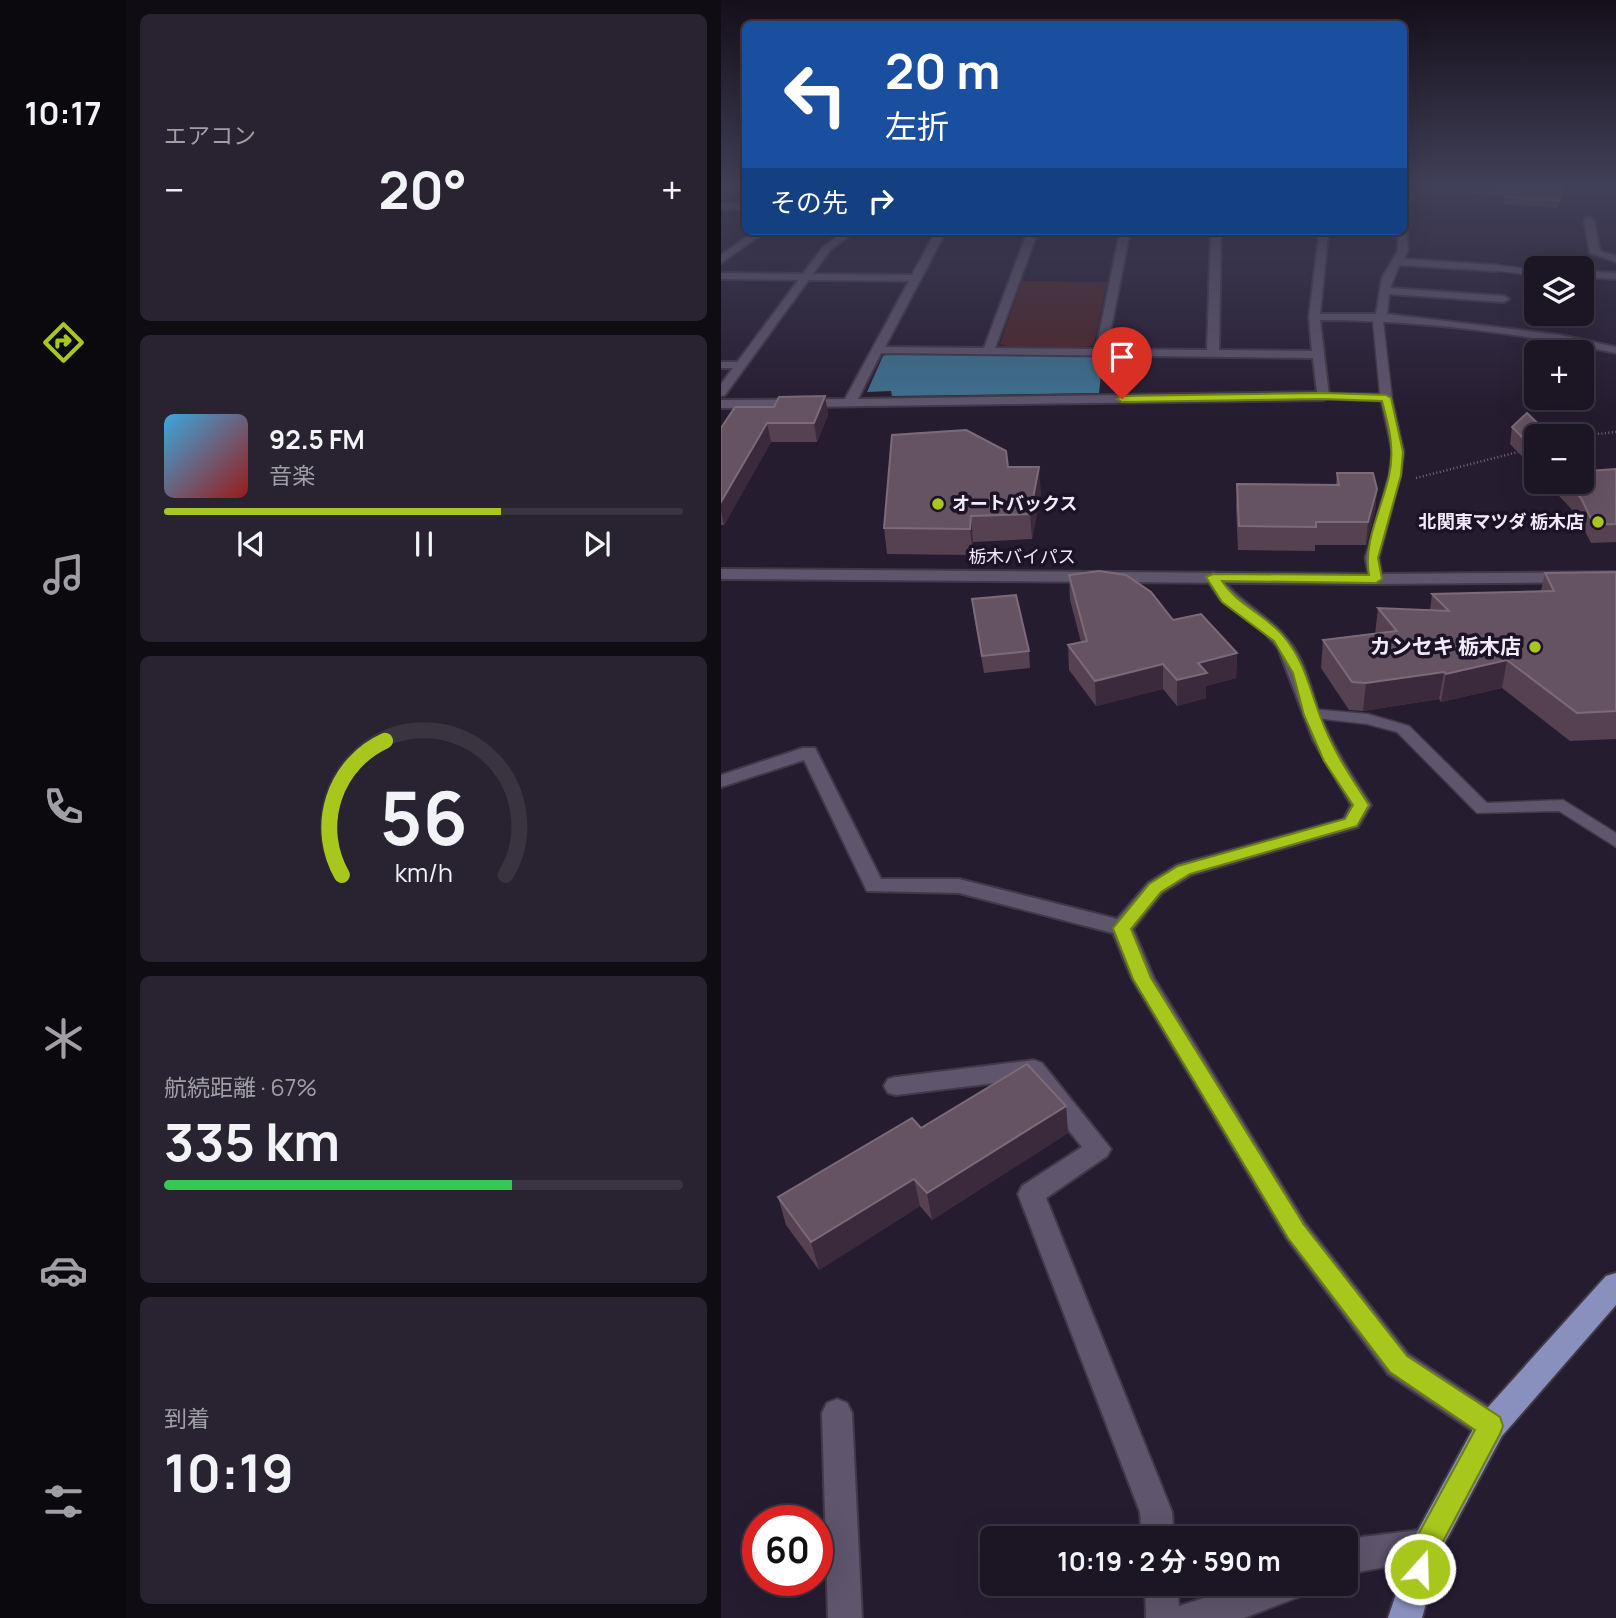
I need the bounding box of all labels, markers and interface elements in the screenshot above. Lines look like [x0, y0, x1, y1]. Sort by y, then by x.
text: 20 m [885, 37, 1000, 104]
icon: left [770, 49, 861, 140]
text: 10:17 [24, 91, 102, 135]
text: 左折 [885, 104, 949, 148]
text: エアコン [164, 119, 256, 151]
text: 20° [379, 154, 467, 225]
text: − [164, 163, 185, 215]
text: + [661, 163, 683, 215]
icon: right [862, 182, 900, 220]
text: その先 [770, 184, 848, 220]
map controls [1524, 256, 1594, 494]
button: layers [1524, 256, 1594, 326]
icon: directions [39, 318, 88, 367]
pin [1092, 327, 1152, 399]
icon: arrive [1103, 338, 1141, 376]
button: + [1524, 340, 1594, 410]
text: 92.5 FM [269, 421, 365, 457]
button: − [1524, 424, 1594, 494]
text: 音楽 [269, 459, 315, 491]
place label: オートバックス [952, 491, 1077, 515]
marker: オートバックス [930, 496, 946, 512]
place label: 北関東マツダ 栃木店 [1418, 509, 1584, 533]
marker: 北関東マツダ 栃木店 [1590, 514, 1606, 530]
icon: previous [232, 525, 270, 563]
icon: pause [405, 525, 443, 563]
icon: next [578, 525, 616, 563]
street label: 栃木バイパス [968, 544, 1076, 568]
icon: music [39, 550, 88, 599]
place label: カンセキ 栃木店 [1370, 632, 1521, 660]
marker: カンセキ 栃木店 [1527, 639, 1543, 655]
text: 56 [380, 767, 467, 867]
icon: phone [39, 782, 88, 831]
text: km/h [394, 855, 453, 890]
icon: climate [39, 1014, 88, 1063]
text: 航続距離 · 67% [164, 1071, 317, 1103]
text: 335 km [164, 1106, 340, 1177]
icon: car [39, 1246, 88, 1295]
text: 到着 [164, 1402, 210, 1434]
text: 10:19 [164, 1437, 294, 1508]
icon: filters [39, 1477, 88, 1526]
speed limit sign: 60 [742, 1505, 833, 1596]
position arrow [1383, 1532, 1457, 1606]
text: 10:19 · 2 分 · 590 m [1057, 1543, 1281, 1579]

